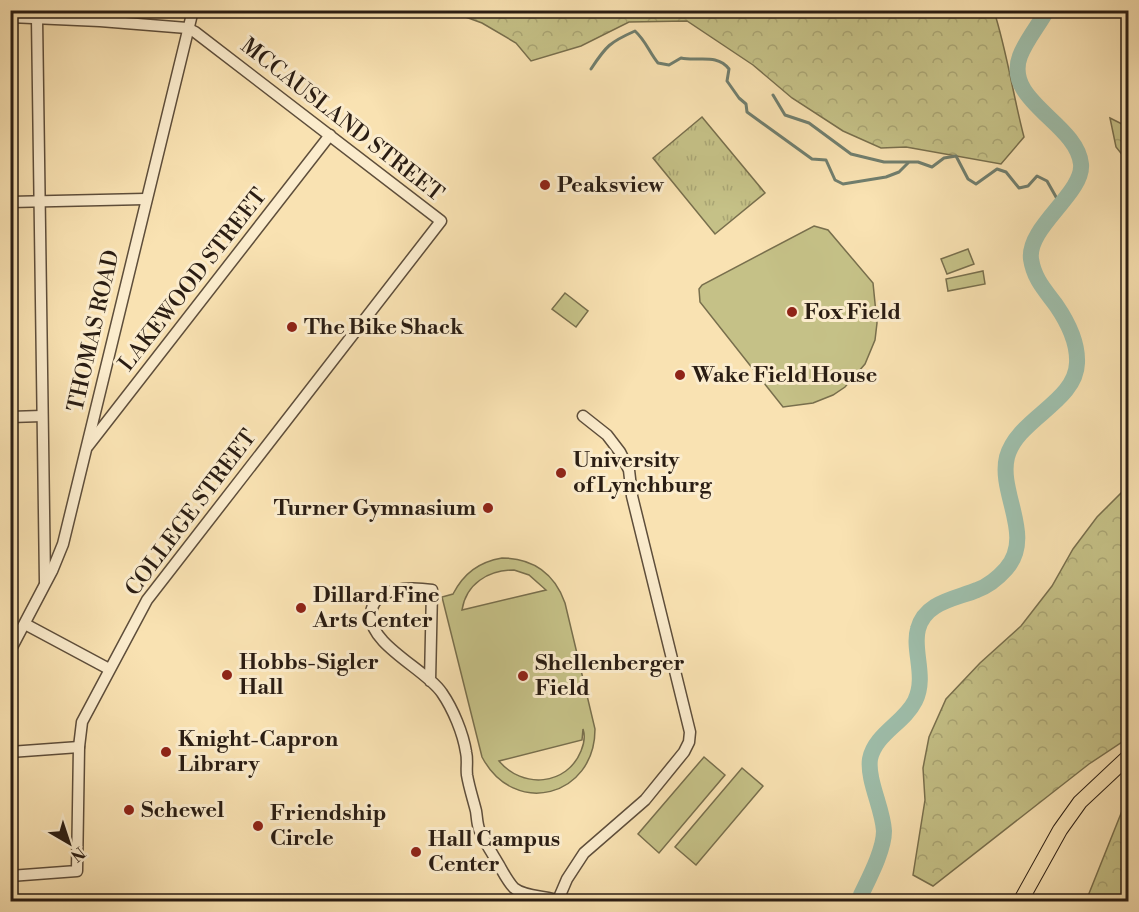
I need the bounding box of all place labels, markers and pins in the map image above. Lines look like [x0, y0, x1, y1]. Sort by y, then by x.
place label: Peaksview [557, 172, 664, 199]
marker: Peaksview [538, 178, 552, 192]
place label: Fox Field [804, 299, 901, 326]
marker: Fox Field [785, 305, 799, 319]
place label: The Bike Shack [304, 314, 464, 341]
marker: The Bike Shack [285, 320, 299, 334]
place label: Wake Field House [691, 362, 877, 389]
marker: Wake Field House [673, 368, 687, 382]
place label: University of Lynchburg [573, 447, 712, 499]
marker: University of Lynchburg [554, 466, 568, 480]
place label: Turner Gymnasium [274, 495, 476, 522]
marker: Turner Gymnasium [481, 501, 495, 515]
place label: Dillard Fine Arts Center [312, 582, 440, 634]
marker: Dillard Fine Arts Center [294, 601, 308, 615]
place label: Hobbs-Sigler Hall [239, 649, 379, 701]
place label: Shellenberger Field [535, 650, 685, 702]
marker: Hobbs-Sigler Hall [220, 668, 234, 682]
marker: Shellenberger Field [516, 669, 530, 683]
place label: Knight-Capron Library [178, 726, 339, 778]
marker: Knight-Capron Library [159, 745, 173, 759]
place label: Schewel [141, 797, 224, 824]
place label: Friendship Circle [270, 800, 386, 852]
marker: Schewel [122, 803, 136, 817]
marker: Friendship Circle [251, 819, 265, 833]
place label: Hall Campus Center [428, 826, 560, 878]
marker: Hall Campus Center [409, 845, 423, 859]

